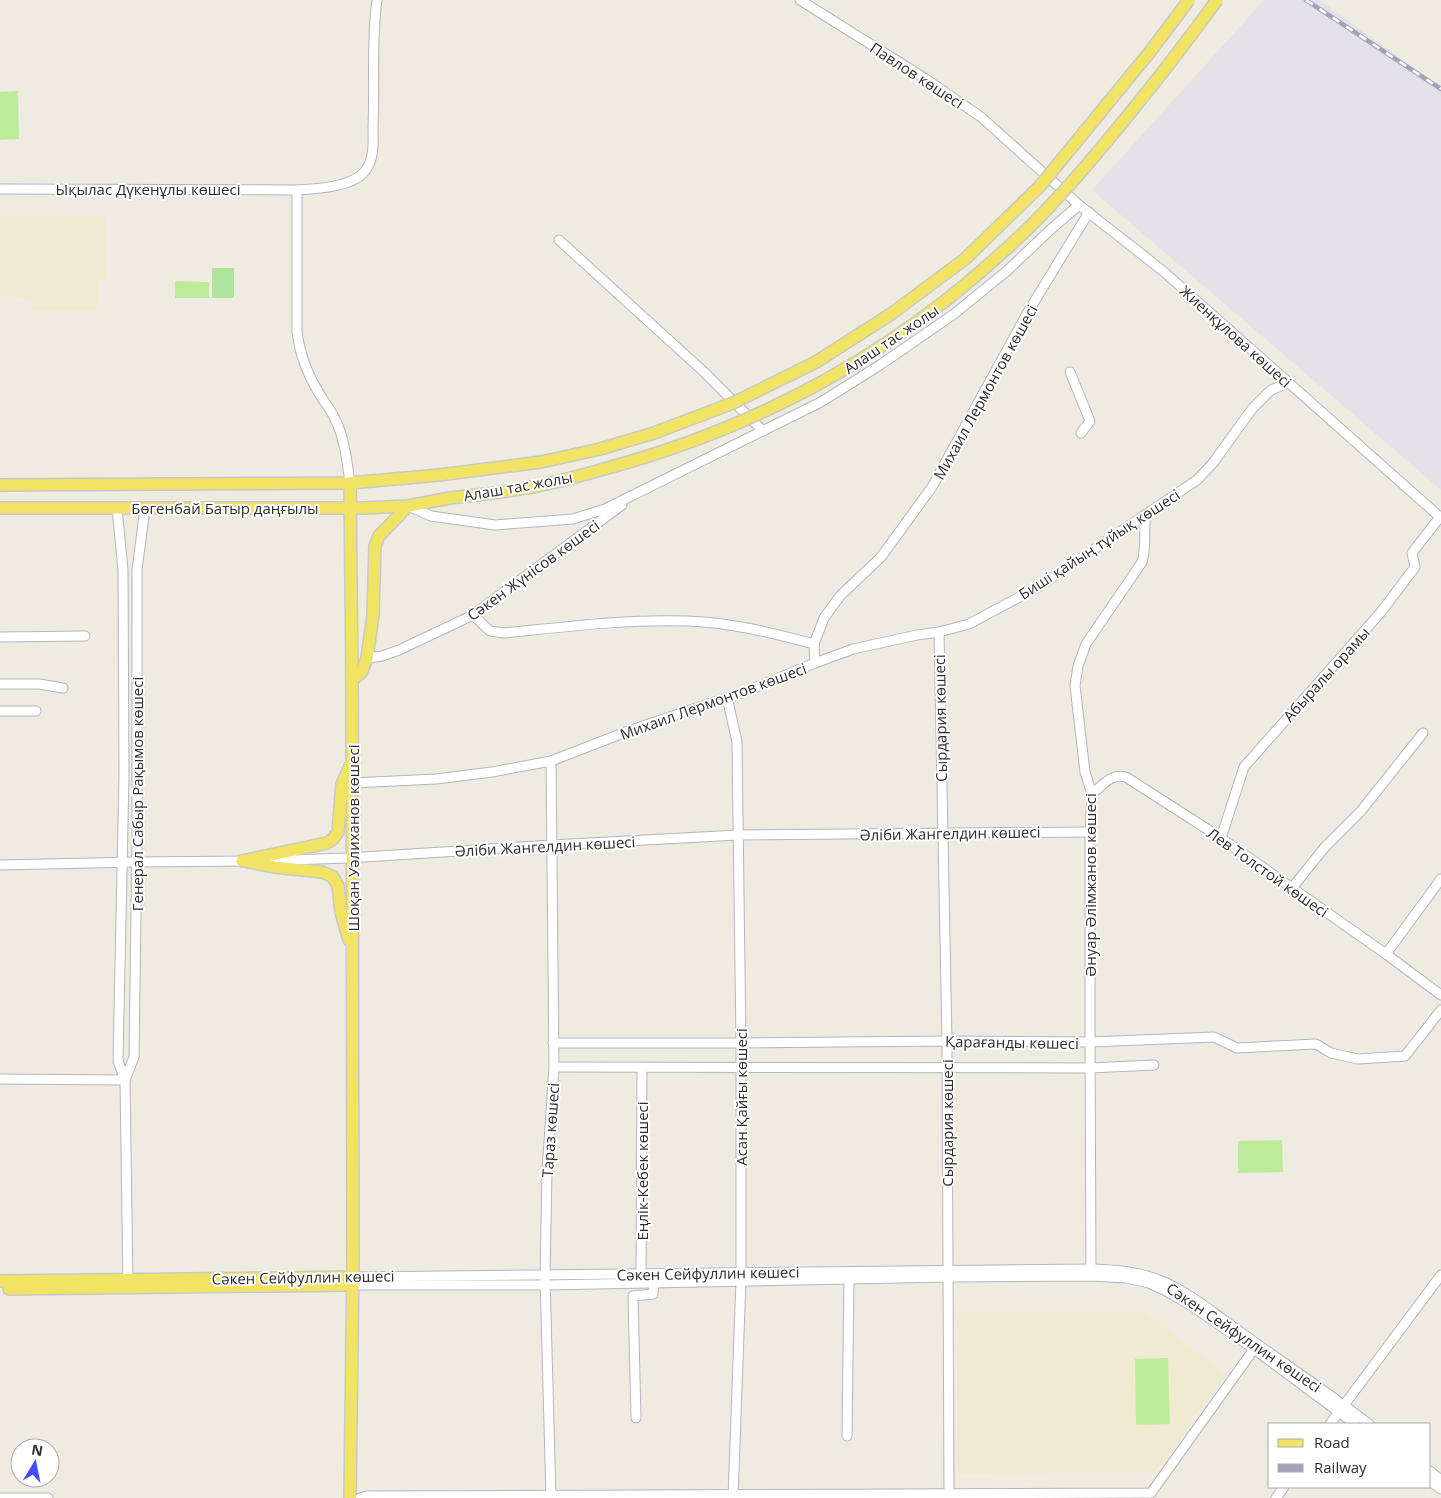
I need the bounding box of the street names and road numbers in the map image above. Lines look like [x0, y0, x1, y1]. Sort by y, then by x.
street label: Павлов көшесі [866, 37, 968, 113]
street label: Ықылас Дүкенұлы көшесі [56, 179, 240, 199]
street label: Жиенқұлова көшесі [1176, 280, 1296, 392]
street label: Алаш тас жолы [840, 300, 942, 378]
street label: Михаил Лермонтов көшесі [929, 301, 1041, 483]
street label: Алаш тас жолы [462, 467, 574, 505]
street label: Биші қайың тұйық көшесі [1015, 484, 1183, 604]
street label: Бөгенбай Батыр даңғылы [131, 498, 319, 518]
street label: Сәкен Жүнісов көшесі [463, 515, 603, 625]
street label: Абыралы орамы [1278, 623, 1374, 725]
street label: Сырдария көшесі [929, 654, 951, 782]
street label: Михаил Лермонтов көшесі [617, 658, 809, 744]
street label: Генерал Сабыр Рақымов көшесі [127, 677, 147, 911]
street label: Шоқан Уәлиханов көшесі [343, 745, 363, 931]
street label: Әнуар Әлімжанов көшесі [1080, 793, 1100, 977]
street label: Әліби Жангелдин көшесі [859, 821, 1041, 845]
street label: Лев Толстой көшесі [1203, 823, 1333, 921]
street label: Әліби Жангелдин көшесі [454, 831, 636, 861]
street label: Асан Қайғы көшесі [731, 1028, 751, 1166]
street label: Қарағанды көшесі [945, 1031, 1079, 1053]
street label: Сырдария көшесі [937, 1059, 957, 1187]
street label: Тараз көшесі [537, 1082, 563, 1178]
street label: Еңлік-Кебек көшесі [632, 1101, 652, 1241]
street label: Сәкен Сейфуллин көшесі [616, 1261, 800, 1285]
street label: Сәкен Сейфуллин көшесі [211, 1265, 395, 1289]
street label: Сәкен Сейфуллин көшесі [1163, 1278, 1325, 1396]

